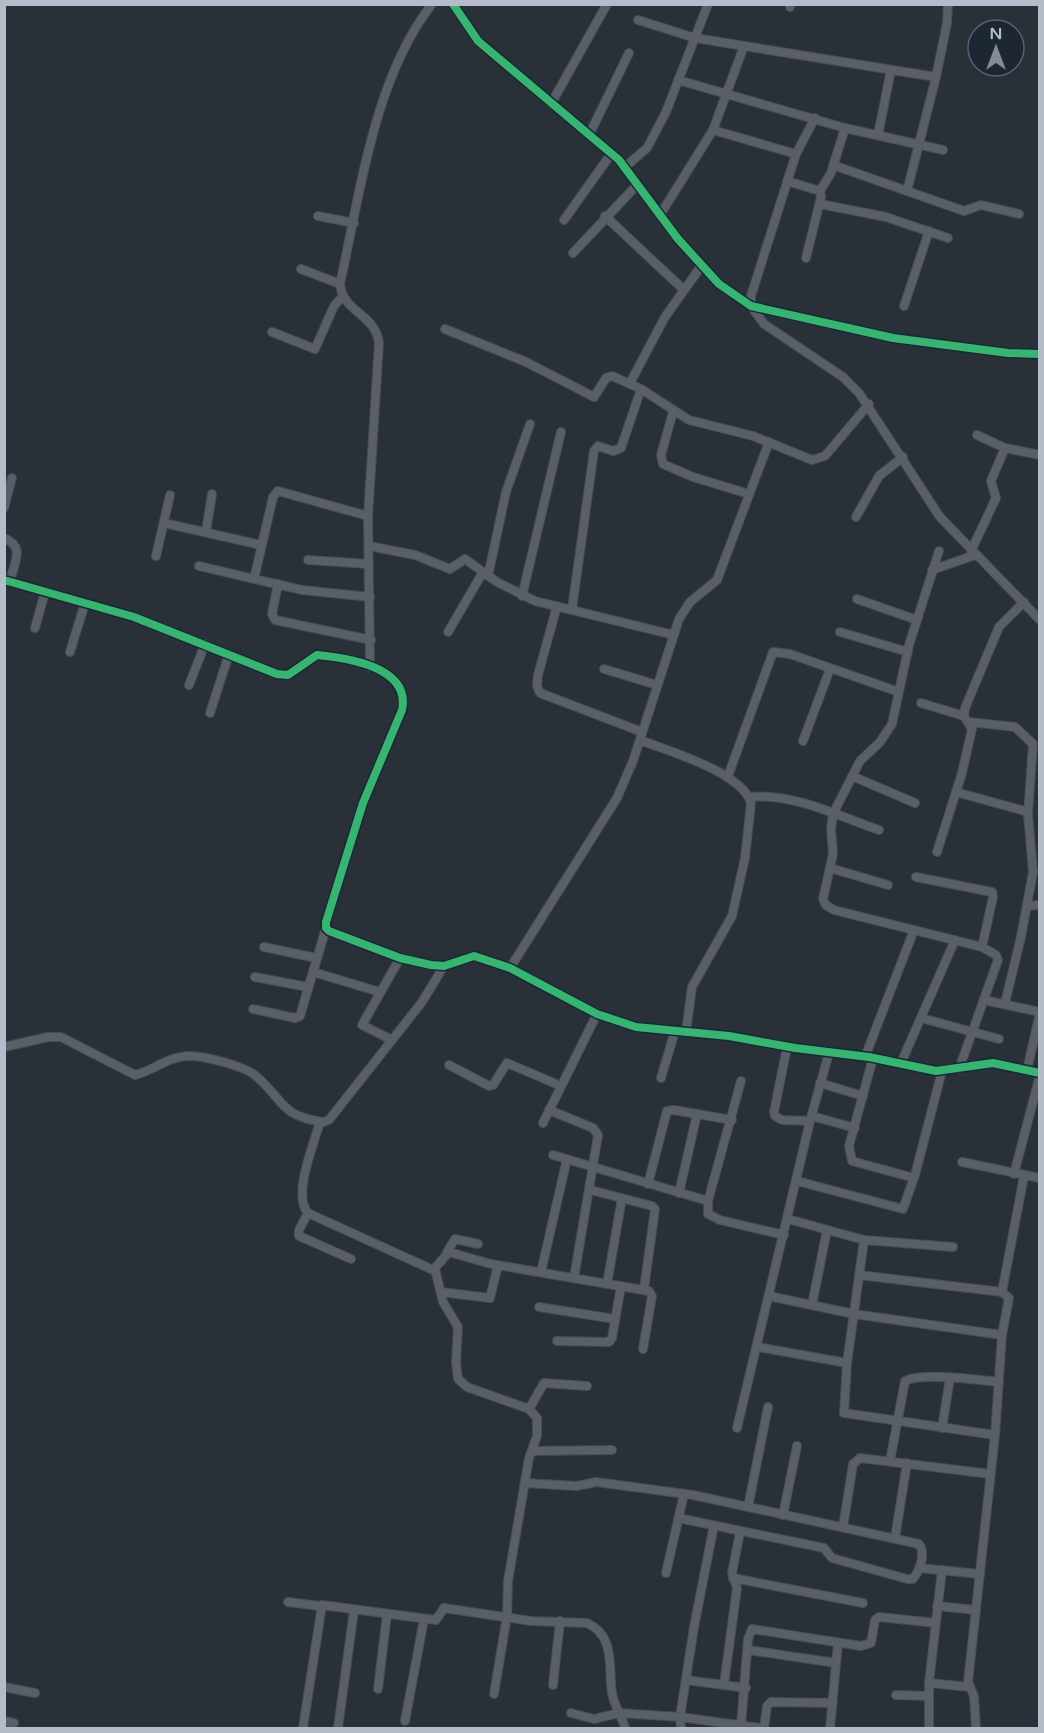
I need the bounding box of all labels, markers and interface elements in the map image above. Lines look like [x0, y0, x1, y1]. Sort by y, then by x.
north arrow [966, 18, 1026, 78]
text: N [990, 24, 1002, 44]

